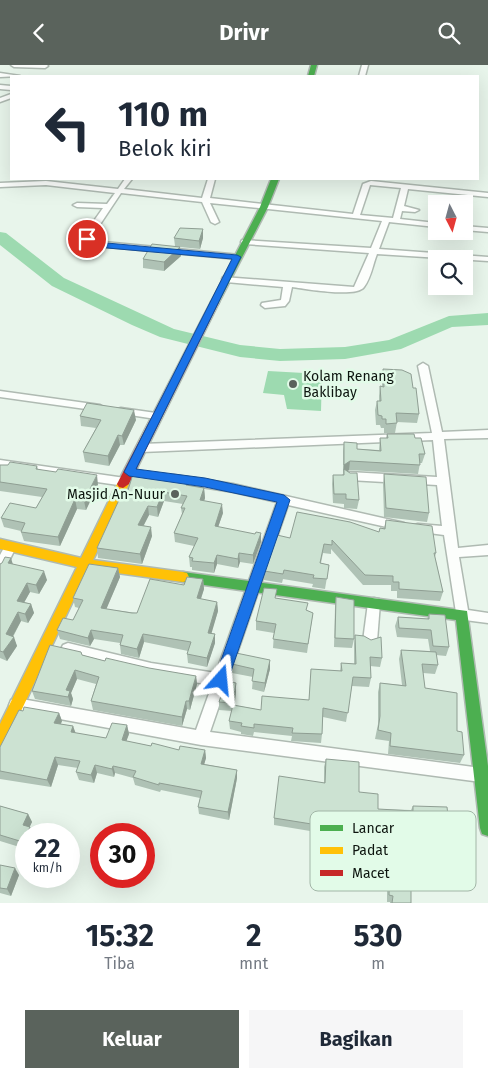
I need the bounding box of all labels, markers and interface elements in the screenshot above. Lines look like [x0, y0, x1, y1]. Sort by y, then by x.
icon: back [25, 19, 53, 47]
text: Drivr [219, 19, 269, 46]
icon: search [435, 19, 463, 47]
text: 110 m [118, 93, 208, 135]
icon: left [35, 95, 100, 160]
text: Belok kiri [118, 135, 212, 162]
north arrow [428, 195, 472, 240]
map controls [428, 195, 473, 295]
pin [66, 218, 108, 260]
icon: arrive [73, 225, 101, 253]
button: search [428, 250, 473, 295]
place label: Kolam Renang Baklibay [303, 368, 394, 401]
marker: Kolam Renang Baklibay [287, 378, 299, 390]
place label: Masjid An-Nuur [67, 486, 166, 503]
marker: Masjid An-Nuur [169, 488, 181, 500]
position arrow [194, 653, 246, 705]
legend [310, 811, 476, 891]
text: Lancar [352, 820, 395, 837]
speed limit sign: 30 [90, 823, 155, 888]
text: 22 [35, 834, 60, 864]
text: Padat [352, 842, 389, 859]
text: km/h [33, 861, 62, 875]
text: Macet [352, 865, 391, 882]
text: 15:32 [85, 918, 154, 954]
text: 2 [246, 918, 262, 954]
text: 530 [354, 918, 403, 954]
text: Tiba [104, 954, 135, 973]
text: mnt [239, 954, 268, 973]
text: m [371, 954, 385, 973]
button: Keluar [25, 1010, 239, 1068]
button: Bagikan [249, 1010, 463, 1068]

